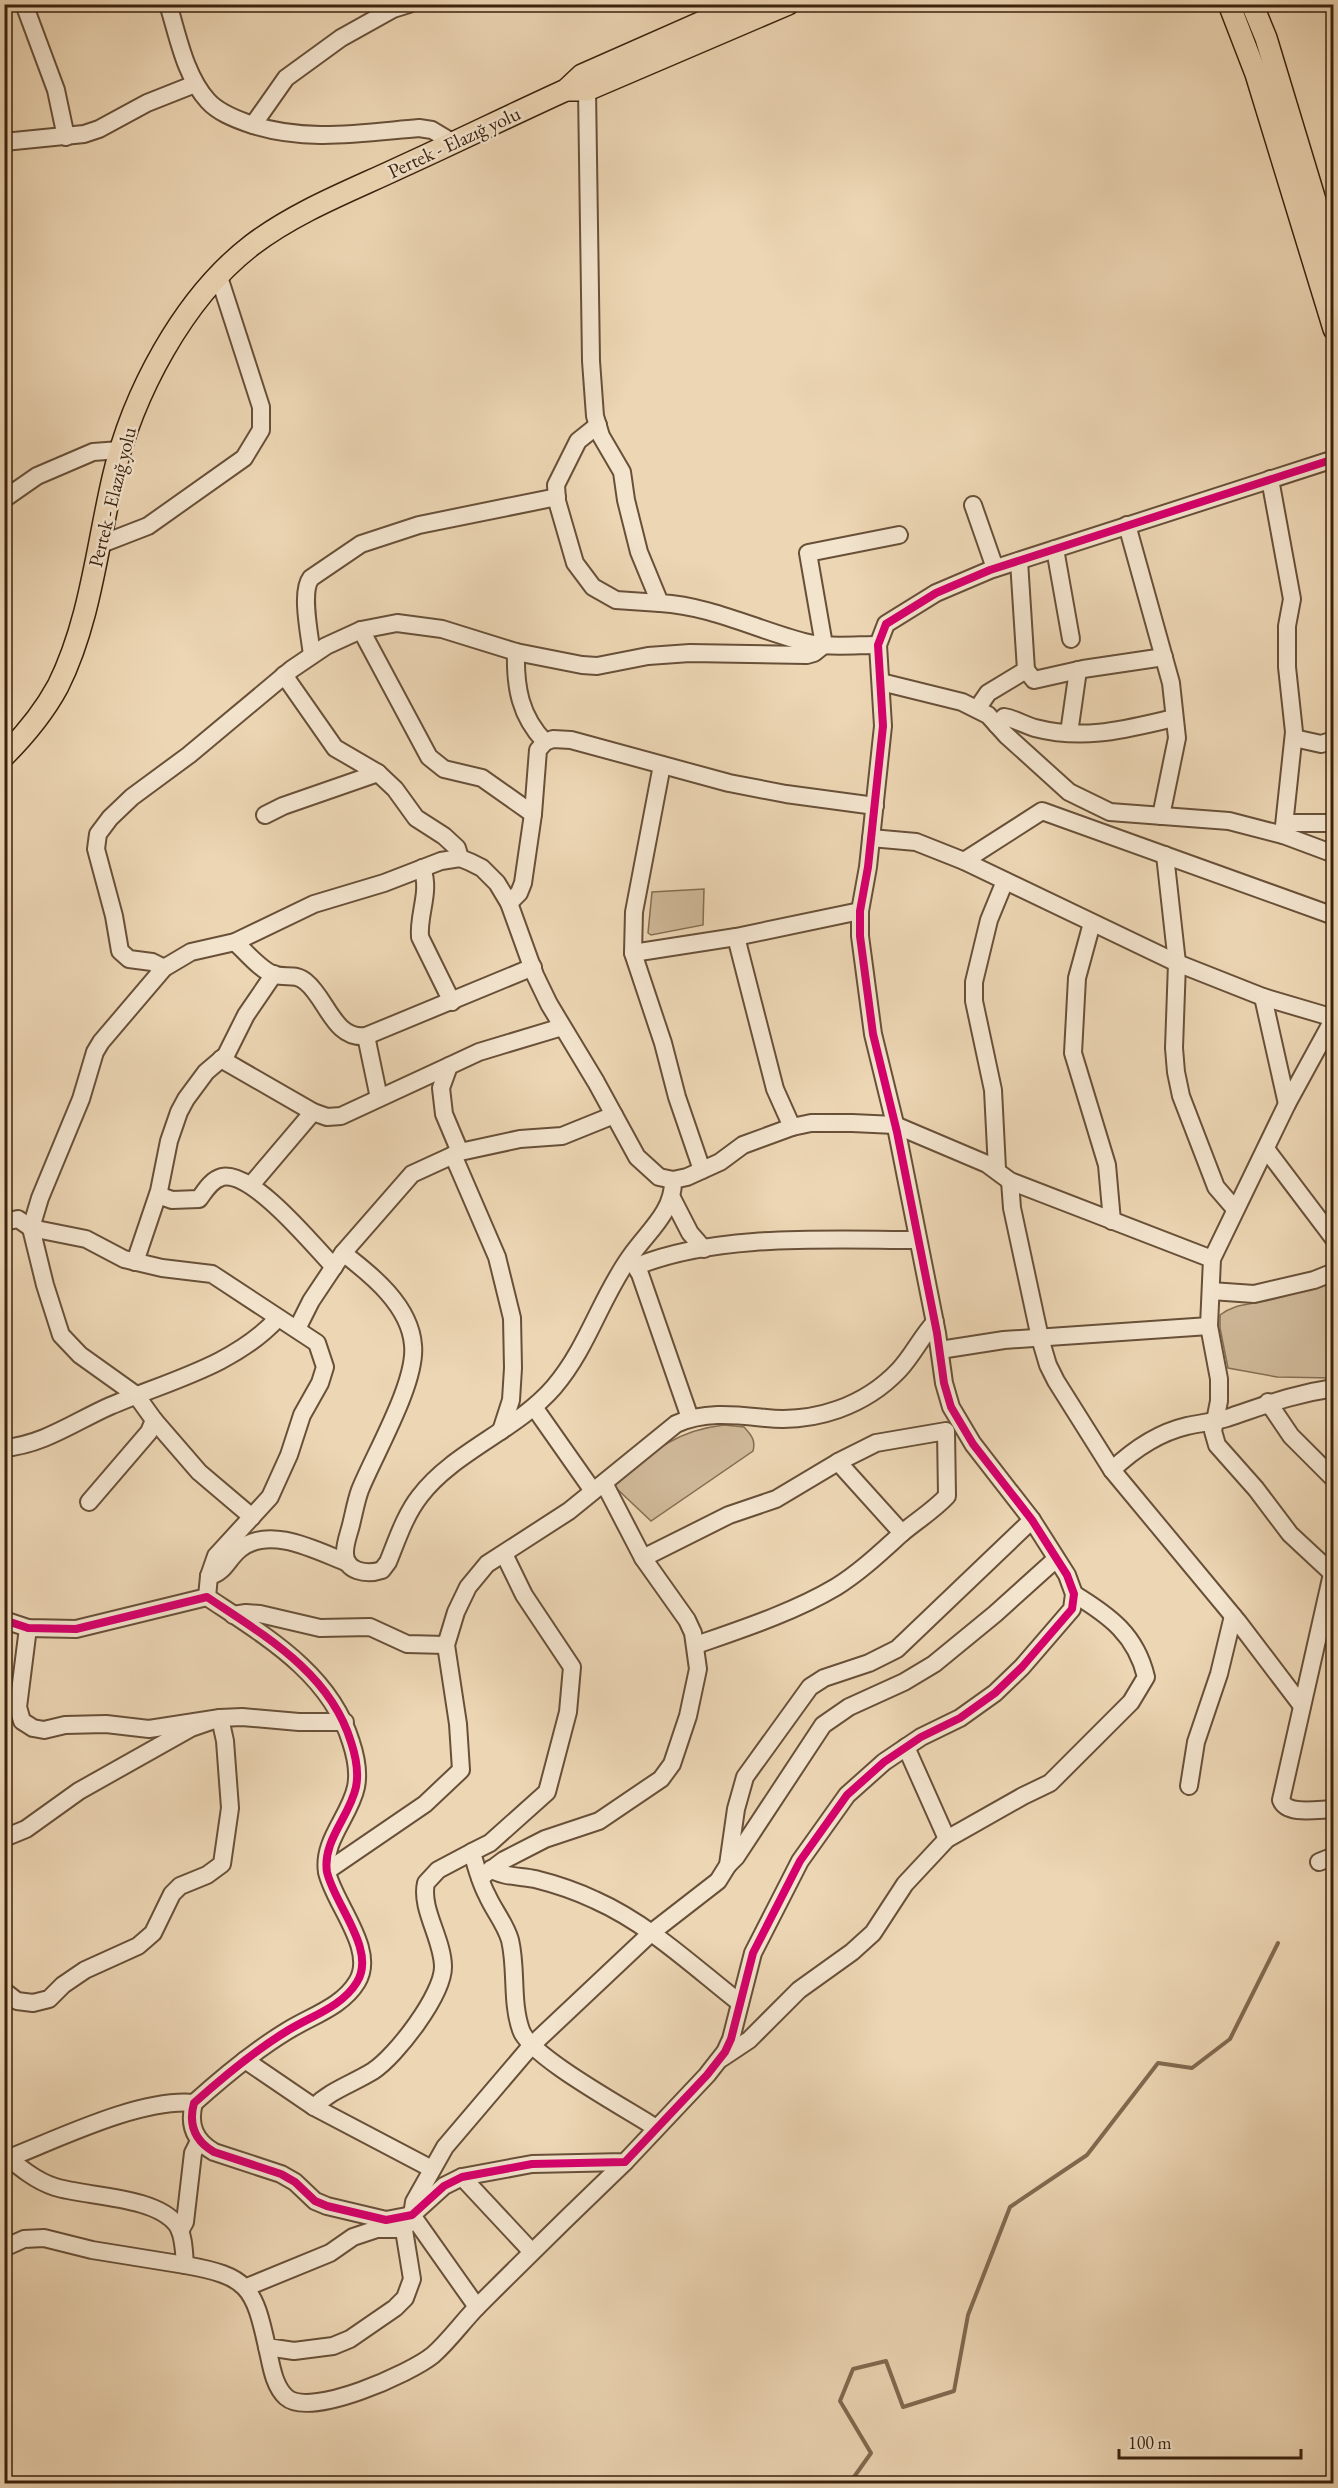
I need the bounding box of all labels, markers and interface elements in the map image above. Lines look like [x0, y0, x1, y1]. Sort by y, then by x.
street label: Pertek - Elazığ yolu [383, 100, 525, 184]
street label: Pertek - Elazığ yolu [82, 424, 142, 570]
scale bar [1119, 2422, 1300, 2460]
text: 100 m [1128, 2431, 1172, 2454]

